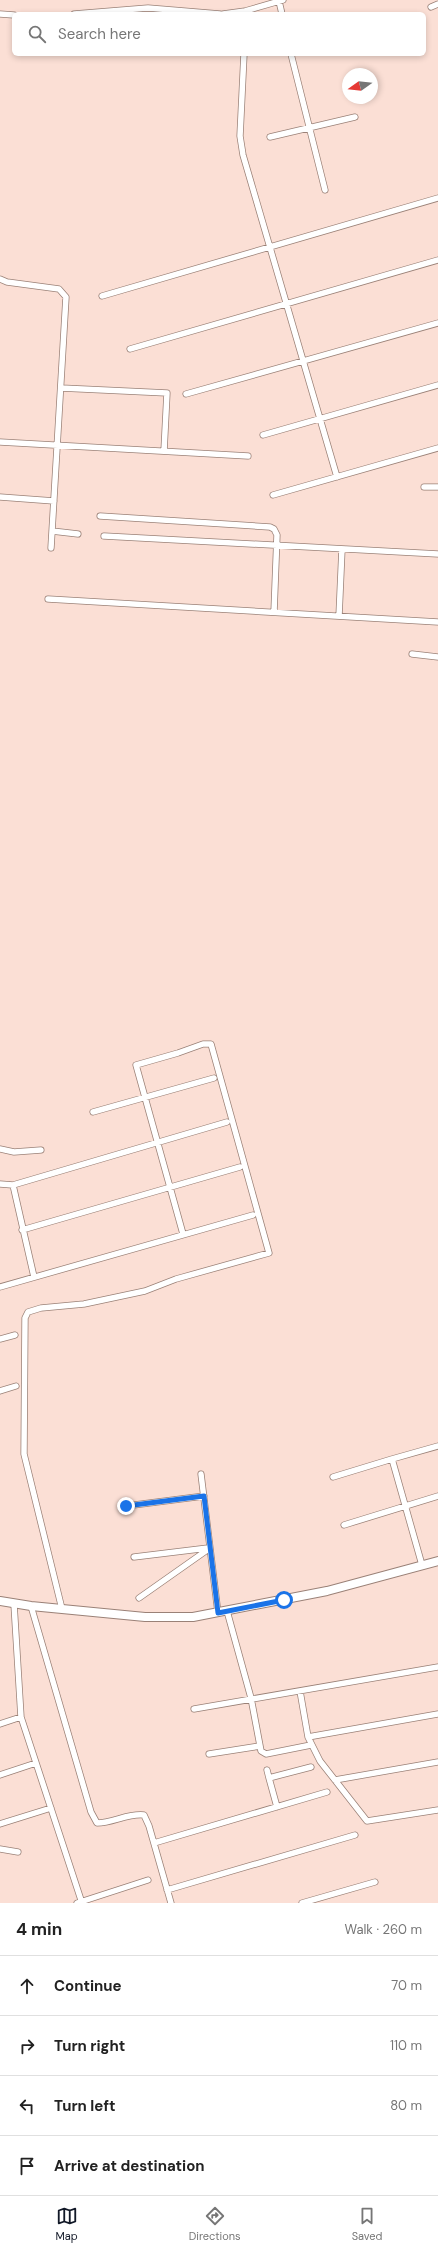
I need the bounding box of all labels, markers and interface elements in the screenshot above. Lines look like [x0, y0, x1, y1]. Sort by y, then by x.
search box [12, 12, 426, 56]
icon: search [26, 23, 48, 45]
text: Search here [58, 24, 141, 44]
north arrow [342, 68, 378, 104]
route end [117, 1497, 135, 1515]
route start [275, 1591, 293, 1609]
text: 4 min [16, 1918, 62, 1940]
text: Walk · 260 m [344, 1921, 422, 1938]
icon: ahead [16, 1975, 38, 1997]
text: Continue [54, 1976, 122, 1996]
text: 70 m [391, 1977, 422, 1994]
icon: right [16, 2035, 38, 2057]
text: Turn right [54, 2036, 125, 2056]
text: 110 m [390, 2037, 422, 2054]
icon: left [16, 2095, 38, 2117]
text: Turn left [54, 2096, 115, 2116]
text: 80 m [390, 2097, 422, 2114]
icon: arrive [16, 2155, 38, 2177]
text: Arrive at destination [54, 2156, 205, 2176]
tab: Map [56, 2205, 78, 2243]
tab: Directions [189, 2205, 241, 2243]
tab: Saved [352, 2205, 382, 2243]

